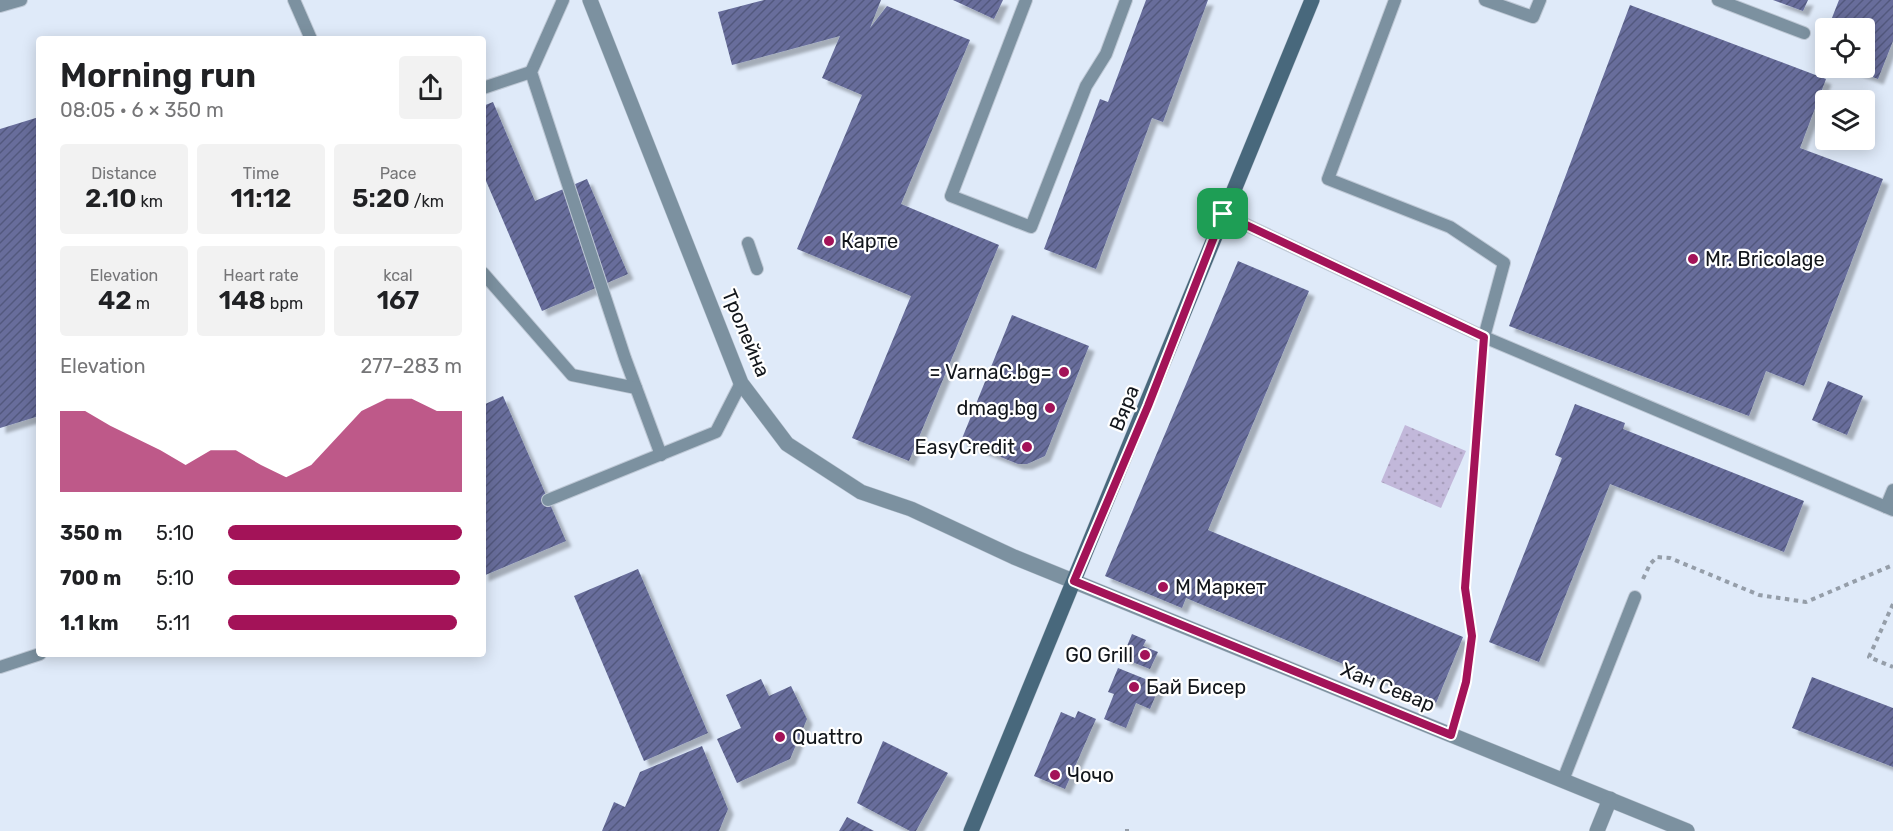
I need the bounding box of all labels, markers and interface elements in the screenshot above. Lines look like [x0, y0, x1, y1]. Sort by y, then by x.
map controls [1815, 18, 1875, 150]
button: locate [1815, 18, 1875, 78]
text: Morning run [60, 56, 256, 95]
button: share [399, 56, 462, 119]
button: layers [1815, 90, 1875, 150]
text: 08:05 · 6 × 350 m [60, 98, 224, 122]
text: Distance [91, 164, 157, 183]
text: Time [243, 164, 279, 183]
text: Pace [380, 164, 416, 183]
text: 2.10 [85, 183, 137, 214]
text: 11:12 [230, 183, 292, 214]
text: 5:20 [352, 183, 410, 214]
pin [1197, 188, 1248, 239]
text: km [137, 192, 163, 211]
text: /km [410, 192, 444, 211]
icon: arrive [1206, 197, 1239, 230]
place label: Карте [841, 229, 898, 253]
marker: Карте [822, 234, 836, 248]
place label: Mr. Bricolage [1705, 247, 1825, 271]
marker: Mr. Bricolage [1686, 252, 1700, 266]
text: Elevation [90, 266, 158, 285]
text: Heart rate [223, 266, 299, 285]
text: kcal [383, 266, 413, 285]
text: 42 [98, 285, 132, 316]
text: 148 [219, 285, 266, 316]
text: 167 [377, 285, 419, 316]
street label: Тролейна [717, 286, 775, 380]
text: m [132, 294, 150, 313]
text: bpm [266, 294, 303, 313]
text: Elevation [60, 354, 146, 378]
text: 277–283 m [361, 354, 462, 378]
place label: = VarnaC.bg= [929, 360, 1052, 384]
marker: = VarnaC.bg= [1057, 365, 1071, 379]
street label: Вяра [1104, 382, 1144, 434]
place label: dmag.bg [956, 396, 1038, 420]
marker: dmag.bg [1043, 401, 1057, 415]
place label: EasyCredit [914, 435, 1015, 459]
marker: EasyCredit [1020, 440, 1034, 454]
text: 350 m [60, 521, 122, 545]
text: 5:10 [156, 521, 194, 545]
text: 700 m [60, 566, 121, 590]
text: 5:10 [156, 566, 194, 590]
place label: М Маркет [1175, 575, 1266, 599]
marker: М Маркет [1156, 580, 1170, 594]
text: 1.1 km [60, 611, 119, 635]
text: 5:11 [156, 611, 190, 635]
place label: GO Grill [1065, 643, 1133, 667]
marker: GO Grill [1138, 648, 1152, 662]
street label: Хан Севар [1337, 657, 1439, 717]
place label: Бай Бисер [1146, 675, 1246, 699]
marker: Бай Бисер [1127, 680, 1141, 694]
place label: Quattro [792, 725, 863, 749]
marker: Quattro [773, 730, 787, 744]
place label: Чочо [1067, 763, 1114, 787]
marker: Чочо [1048, 768, 1062, 782]

